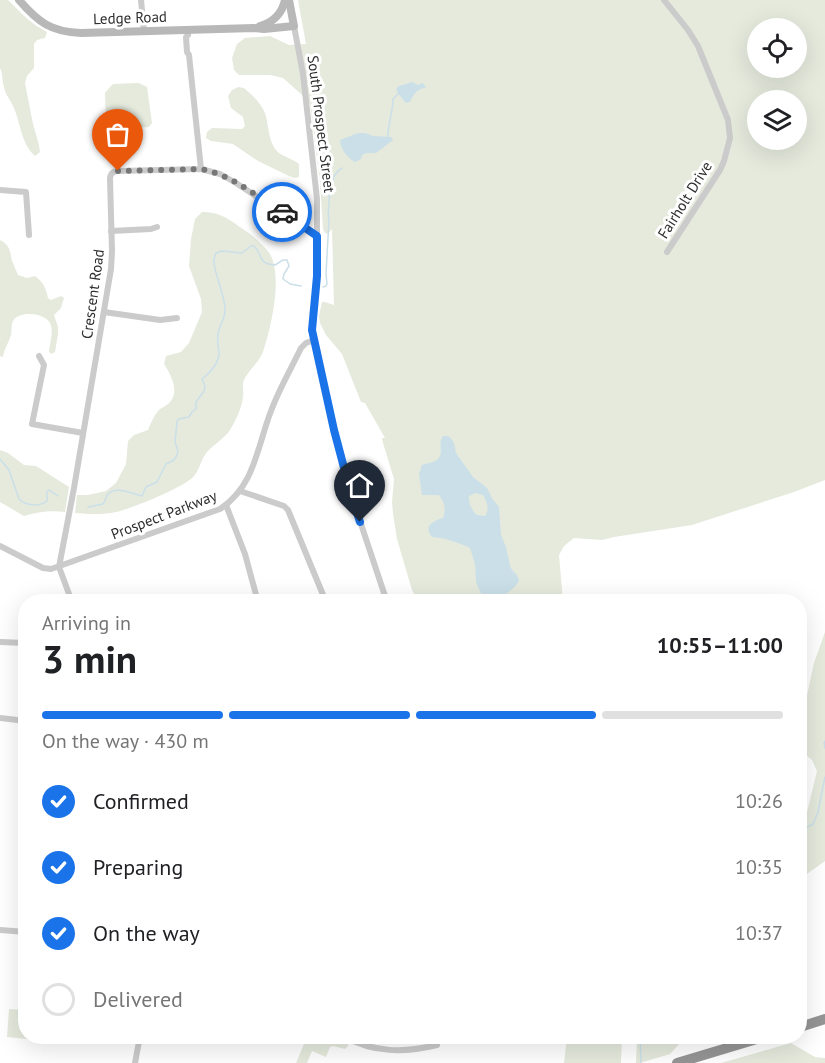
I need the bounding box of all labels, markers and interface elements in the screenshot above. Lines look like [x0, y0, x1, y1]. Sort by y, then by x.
street label: Ledge Road [93, 7, 167, 28]
map controls [747, 18, 807, 150]
button: locate [747, 18, 807, 78]
street label: South Prospect Street [304, 54, 339, 194]
button: layers [747, 90, 807, 150]
pin [92, 109, 143, 171]
icon: bag [101, 118, 134, 151]
street label: Fairholt Drive [653, 158, 716, 242]
courier [252, 182, 312, 242]
icon: car [266, 196, 299, 229]
street label: Crescent Road [77, 248, 108, 340]
pin [334, 460, 385, 522]
icon: home [343, 469, 376, 502]
street label: Prospect Parkway [108, 486, 219, 543]
text: Arriving in [42, 610, 131, 636]
text: 10:55–11:00 [657, 631, 783, 659]
text: 3 min [42, 633, 137, 684]
text: On the way · 430 m [42, 728, 209, 754]
icon: check [42, 785, 75, 818]
text: Confirmed [93, 787, 189, 815]
text: 10:26 [735, 788, 783, 814]
icon: check [42, 851, 75, 884]
text: Preparing [93, 853, 183, 881]
text: 10:35 [735, 854, 783, 880]
icon: check [42, 917, 75, 950]
text: On the way [93, 919, 200, 947]
text: 10:37 [735, 920, 783, 946]
text: Delivered [93, 985, 183, 1013]

